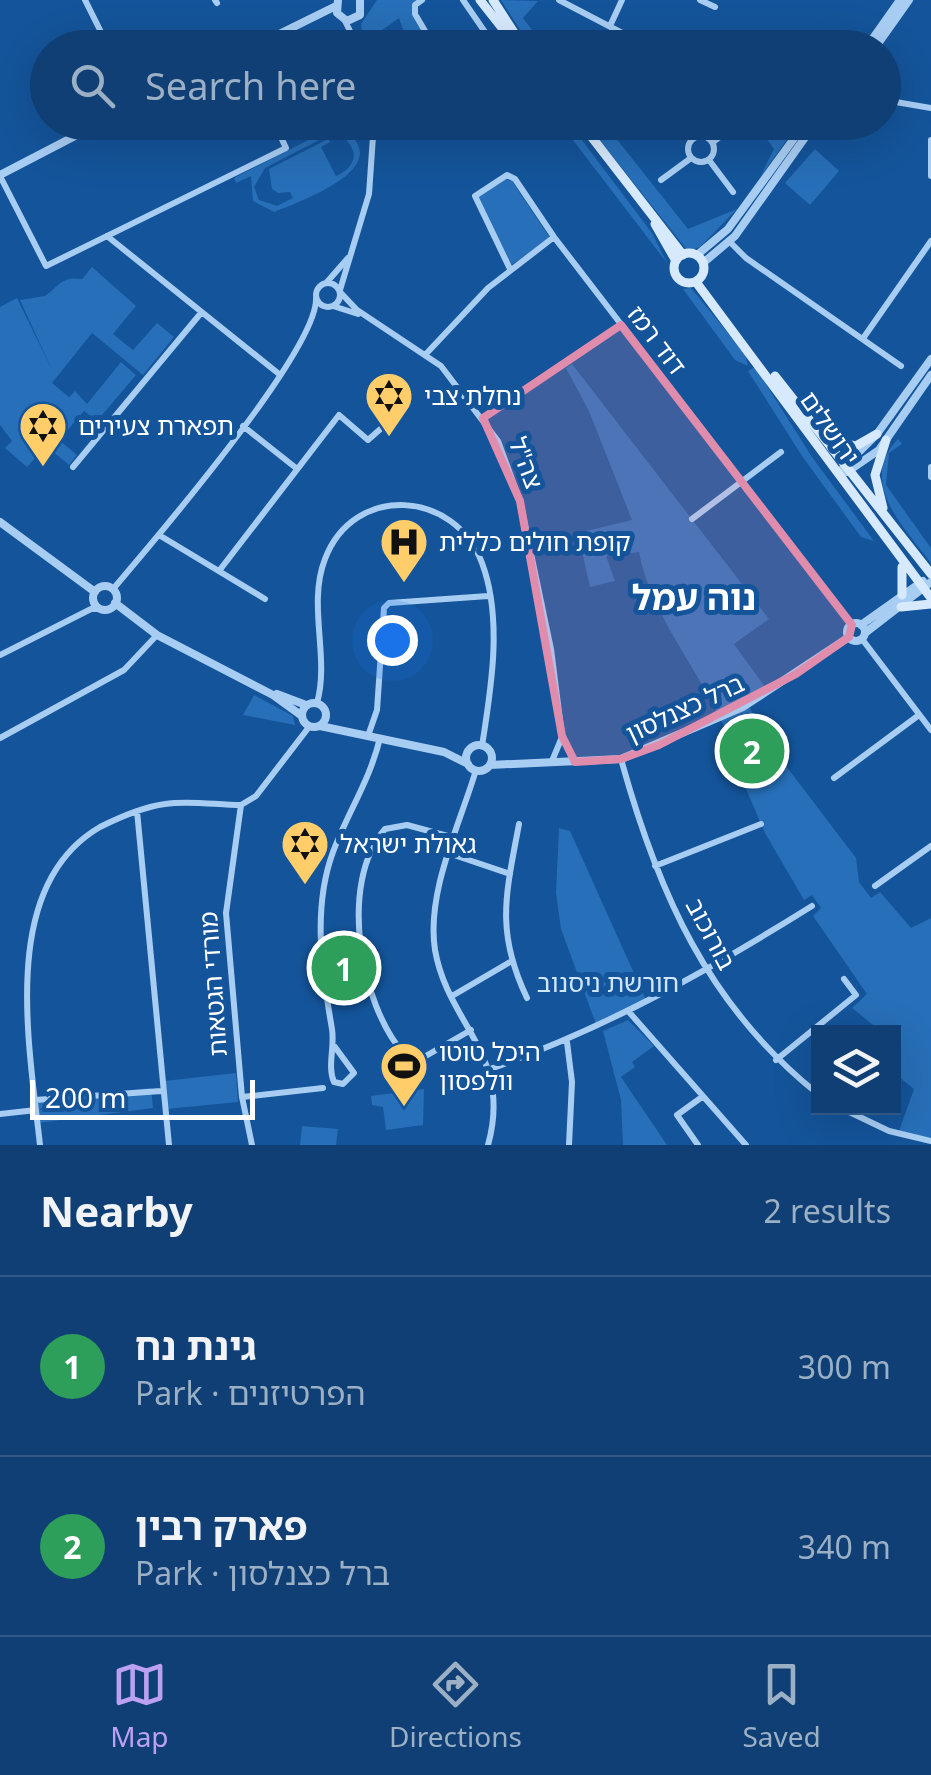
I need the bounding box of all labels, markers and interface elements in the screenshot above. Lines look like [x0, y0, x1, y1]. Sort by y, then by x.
search box [30, 30, 901, 140]
icon: search [65, 58, 120, 113]
text: Search here [145, 59, 356, 111]
street label: דוד רמז [621, 298, 695, 381]
synagogue icon: נחלת צבי [363, 370, 415, 438]
place label: נחלת צבי [424, 378, 522, 412]
street label: ירושלים [793, 384, 868, 471]
synagogue icon: תפארת צעירים [17, 400, 69, 468]
place label: תפארת צעירים [78, 408, 234, 442]
street label: צה"ל [502, 432, 552, 493]
hospital icon: קופת חולים כללית [378, 516, 430, 584]
place label: קופת חולים כללית [439, 524, 631, 558]
district label: נוה עמל [632, 573, 756, 620]
your location [367, 615, 418, 666]
street label: ברל כצנלסון [620, 665, 749, 749]
pin: 2 [720, 714, 784, 788]
synagogue icon: גאולת ישראל [279, 818, 331, 886]
place label: גאולת ישראל [340, 826, 476, 860]
street label: בורוכוב [679, 892, 745, 975]
street label: מורדי הגטאות [190, 911, 234, 1058]
pin: 1 [312, 930, 376, 1006]
park label: חורשת ניסנוב [537, 965, 679, 999]
map controls [811, 1025, 901, 1115]
button: layers [811, 1025, 901, 1115]
place label: היכל טוטו וולפסון [439, 1034, 541, 1097]
sports icon: היכל טוטו וולפסון [378, 1040, 430, 1108]
scale bar [30, 1075, 255, 1120]
text: 200 m [45, 1078, 127, 1116]
text: Nearby [40, 1182, 193, 1239]
text: 2 results [764, 1189, 891, 1232]
text: גינת נח [135, 1319, 256, 1371]
text: 1 [63, 1345, 82, 1388]
text: 300 m [798, 1345, 891, 1388]
text: Park · הפרטיזנים [135, 1371, 366, 1414]
text: פארק רבין [135, 1499, 308, 1551]
text: 2 [63, 1525, 82, 1568]
text: 340 m [798, 1525, 891, 1568]
text: Park · ברל כצנלסון [135, 1551, 390, 1594]
tab: Map [110, 1657, 169, 1755]
tab: Directions [389, 1657, 522, 1755]
tab: Saved [742, 1657, 821, 1755]

